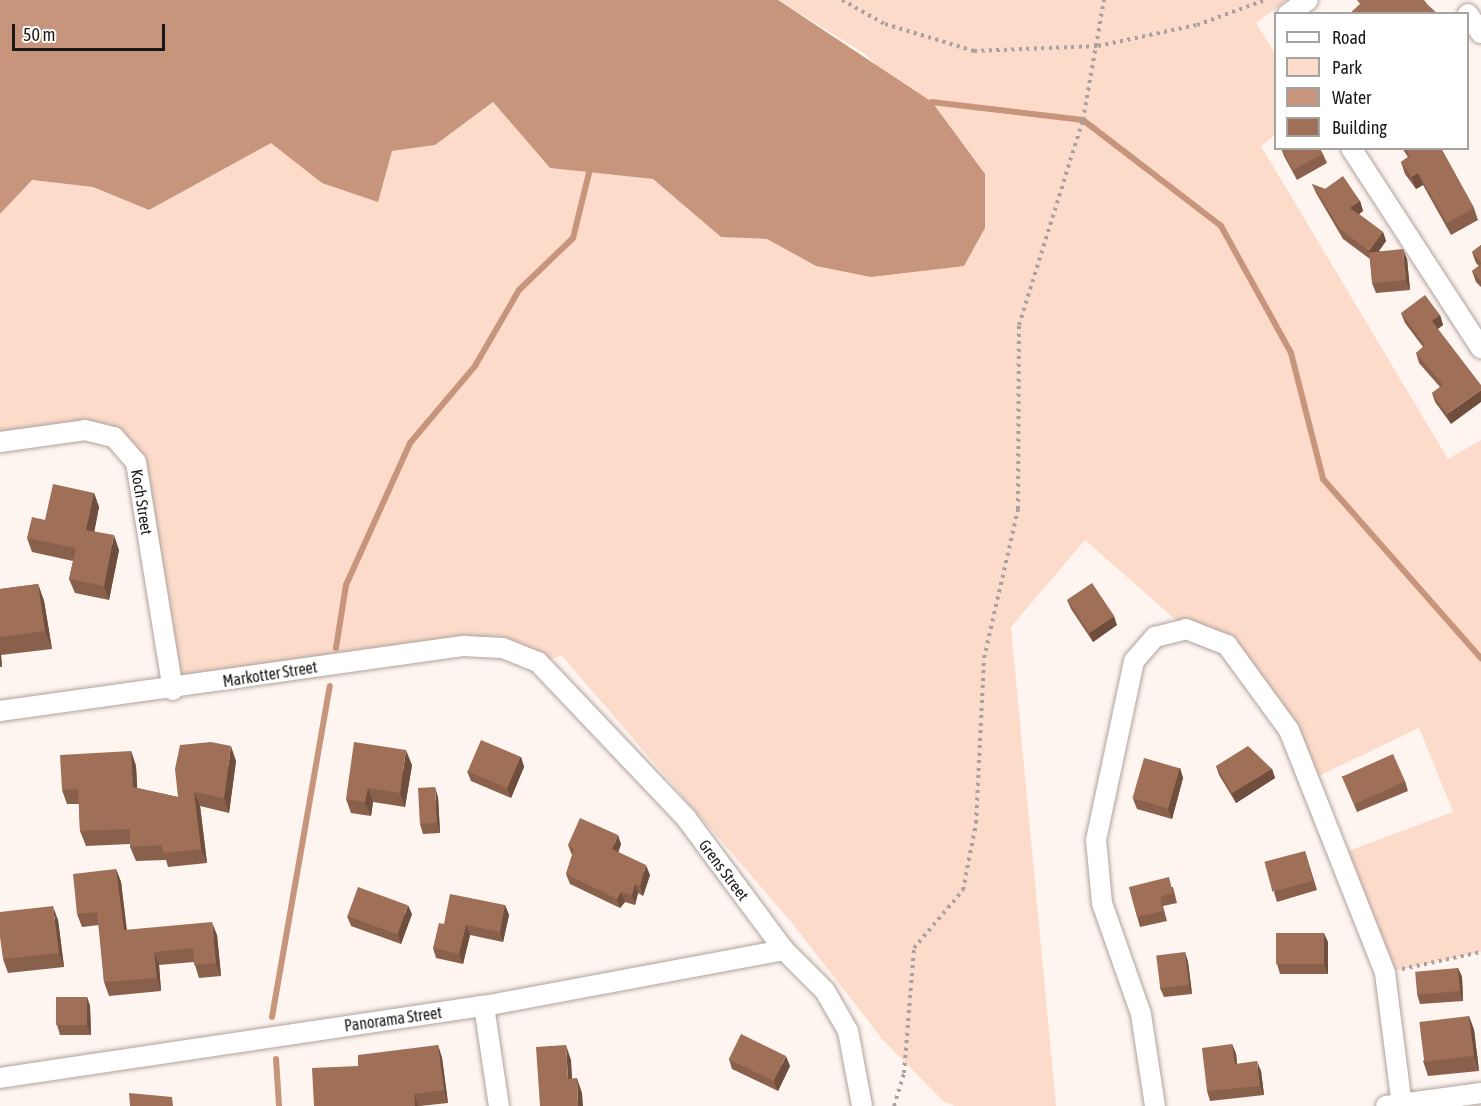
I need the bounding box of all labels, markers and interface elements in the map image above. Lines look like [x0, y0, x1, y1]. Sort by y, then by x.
scale bar [15, 12, 168, 50]
legend [1274, 12, 1469, 150]
text: 50 m [23, 24, 55, 45]
text: Road [1332, 27, 1366, 48]
text: Park [1332, 57, 1362, 78]
text: Water [1332, 87, 1371, 108]
text: Building [1332, 117, 1387, 138]
street label: Koch Street [127, 468, 157, 536]
street label: Markotter Street [221, 657, 319, 691]
street label: Grens Street [695, 836, 753, 904]
street label: Panorama Street [343, 1003, 443, 1035]

